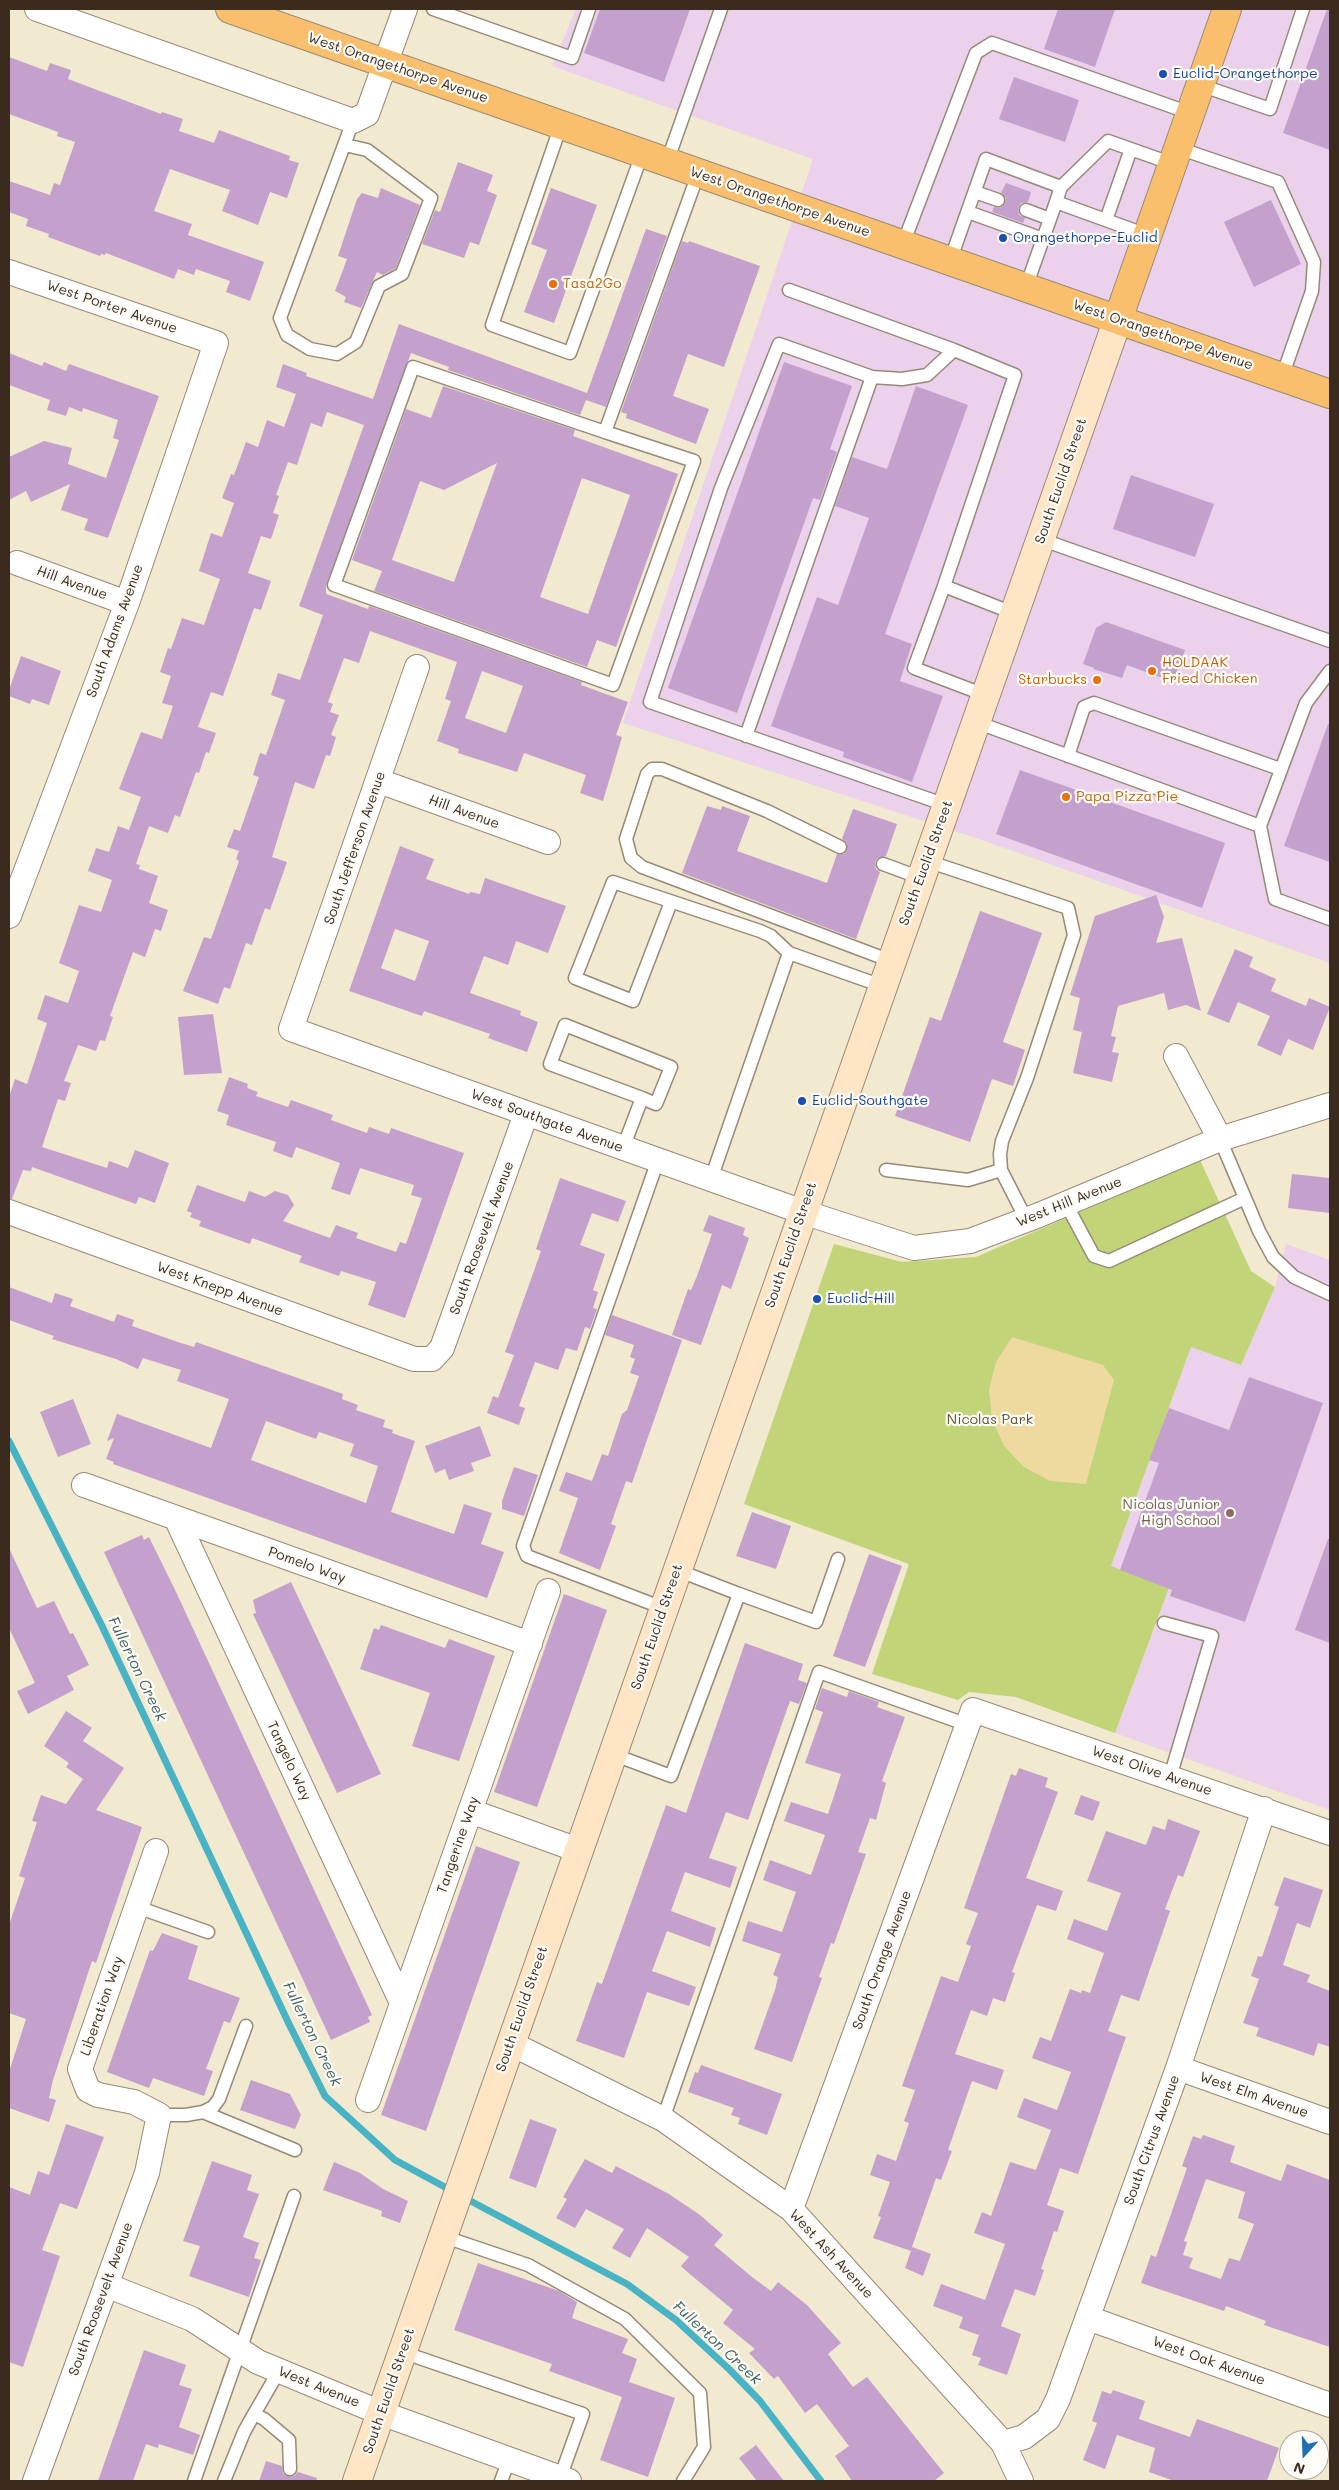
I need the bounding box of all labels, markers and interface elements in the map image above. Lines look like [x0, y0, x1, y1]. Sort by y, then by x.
street label: West Orangethorpe Avenue [306, 29, 490, 107]
place label: Euclid-Orangethorpe [1173, 66, 1318, 82]
marker: Euclid-Orangethorpe [1157, 68, 1169, 80]
street label: West Orangethorpe Avenue [688, 163, 872, 241]
place label: Orangethorpe-Euclid [1013, 230, 1158, 246]
marker: Orangethorpe-Euclid [997, 232, 1009, 244]
place label: Tasa2Go [563, 276, 622, 292]
street label: West Porter Avenue [44, 277, 180, 337]
marker: Tasa2Go [547, 278, 559, 290]
street label: West Orangethorpe Avenue [1071, 296, 1255, 374]
street label: South Euclid Street [1032, 416, 1090, 546]
street label: Hill Avenue [34, 562, 110, 604]
street label: South Adams Avenue [83, 562, 147, 700]
place label: HOLDAAK Fried Chicken [1162, 655, 1257, 688]
marker: HOLDAAK Fried Chicken [1146, 665, 1158, 677]
place label: Starbucks [1018, 672, 1087, 688]
marker: Starbucks [1091, 674, 1103, 686]
street label: South Jefferson Avenue [321, 769, 389, 927]
place label: Papa Pizza Pie [1076, 789, 1178, 805]
street label: Hill Avenue [426, 791, 502, 833]
marker: Papa Pizza Pie [1060, 791, 1072, 803]
street label: South Euclid Street [896, 798, 956, 928]
street label: West Southgate Avenue [469, 1086, 625, 1156]
place label: Euclid-Southgate [812, 1093, 928, 1109]
marker: Euclid-Southgate [796, 1095, 808, 1107]
street label: South Roosevelt Avenue [446, 1159, 518, 1317]
street label: West Hill Avenue [1014, 1173, 1124, 1231]
street label: South Euclid Street [762, 1180, 820, 1310]
street label: West Knepp Avenue [154, 1258, 286, 1320]
place label: Euclid-Hill [827, 1291, 895, 1307]
marker: Euclid-Hill [811, 1293, 823, 1305]
park label: Nicolas Park [947, 1412, 1033, 1428]
place label: Nicolas Junior High School [1123, 1497, 1220, 1530]
marker: Nicolas Junior High School [1224, 1507, 1236, 1519]
street label: Pomelo Way [266, 1543, 348, 1587]
street label: South Euclid Street [628, 1562, 686, 1692]
water label: Fullerton Creek [104, 1614, 170, 1724]
street label: Tangelo Way [263, 1719, 315, 1803]
street label: West Olive Avenue [1090, 1743, 1214, 1799]
street label: Tangerine Way [434, 1794, 482, 1896]
street label: South Orange Avenue [849, 1888, 915, 2032]
street label: South Euclid Street [493, 1944, 551, 2074]
street label: Liberation Way [77, 1954, 127, 2058]
water label: Fullerton Creek [279, 1979, 345, 2089]
street label: West Elm Avenue [1197, 2068, 1311, 2122]
street label: South Citrus Avenue [1121, 2073, 1183, 2207]
street label: West Ash Avenue [785, 2206, 877, 2302]
street label: South Roosevelt Avenue [65, 2220, 137, 2378]
water label: Fullerton Creek [669, 2297, 765, 2389]
street label: South Euclid Street [360, 2326, 418, 2456]
street label: West Oak Avenue [1150, 2333, 1268, 2389]
street label: West Avenue [276, 2363, 362, 2411]
north arrow [1279, 2430, 1329, 2480]
text: N [1291, 2458, 1307, 2479]

